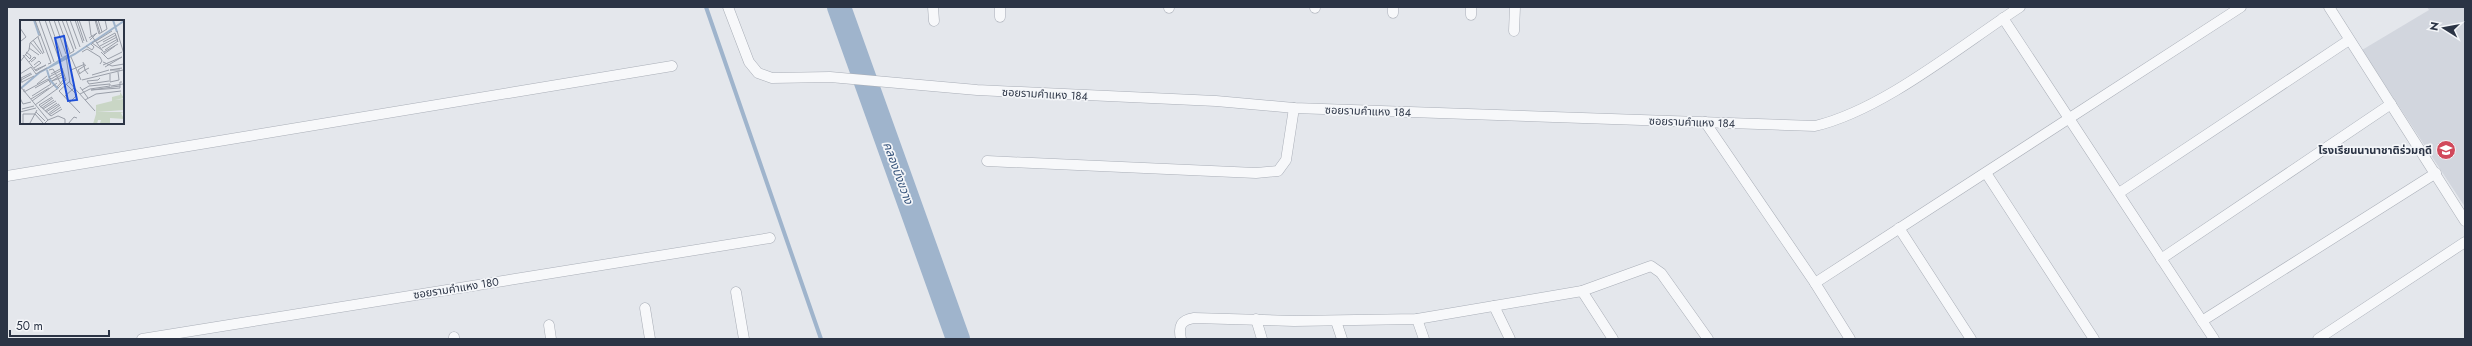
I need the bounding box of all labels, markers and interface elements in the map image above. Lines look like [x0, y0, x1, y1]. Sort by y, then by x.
north arrow [2424, 8, 2464, 48]
inset map [20, 20, 124, 124]
text: N [2425, 20, 2443, 32]
street label: ซอยรามคำแหง 184 [1002, 84, 1089, 104]
street label: ซอยรามคำแหง 184 [1325, 102, 1412, 121]
street label: ซอยรามคำแหง 184 [1649, 113, 1736, 132]
water label: คลองบึงขวาง [878, 139, 918, 207]
school or university icon: โรงเรียนนานาชาติร่วมฤดี [2435, 139, 2457, 161]
place label: โรงเรียนนานาชาติร่วมฤดี [2318, 142, 2432, 158]
street label: ซอยรามคำแหง 180 [412, 273, 500, 303]
scale bar [10, 312, 109, 338]
text: 50 m [16, 317, 43, 335]

